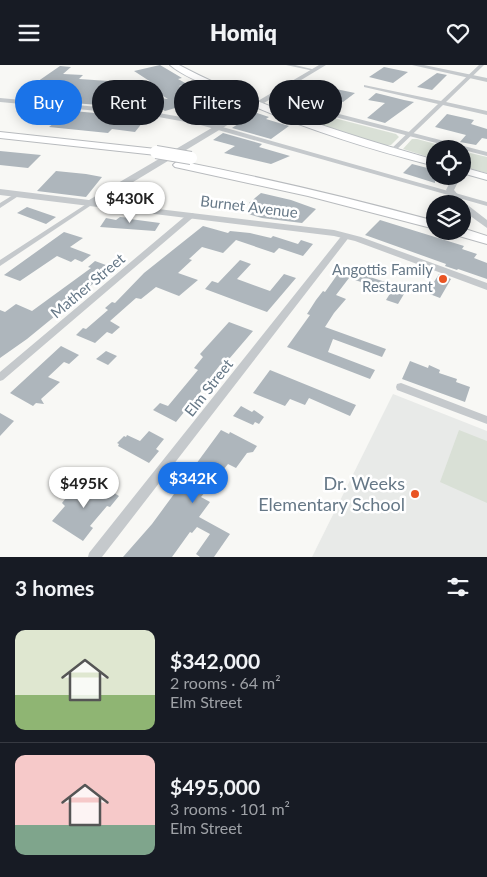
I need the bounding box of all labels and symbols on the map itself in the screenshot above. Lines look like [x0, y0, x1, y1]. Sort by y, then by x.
pin: $430K [95, 181, 165, 224]
street label: Burnet Avenue [199, 191, 299, 221]
street label: Mather Street [47, 249, 129, 321]
place label: Angottis Family Restaurant [332, 260, 434, 295]
marker: Angottis Family Restaurant [437, 273, 449, 285]
street label: Elm Street [180, 355, 237, 420]
pin: $342K [158, 461, 228, 504]
pin: $495K [49, 467, 119, 509]
place label: Dr. Weeks Elementary School [258, 472, 405, 515]
marker: Dr. Weeks Elementary School [409, 488, 421, 500]

